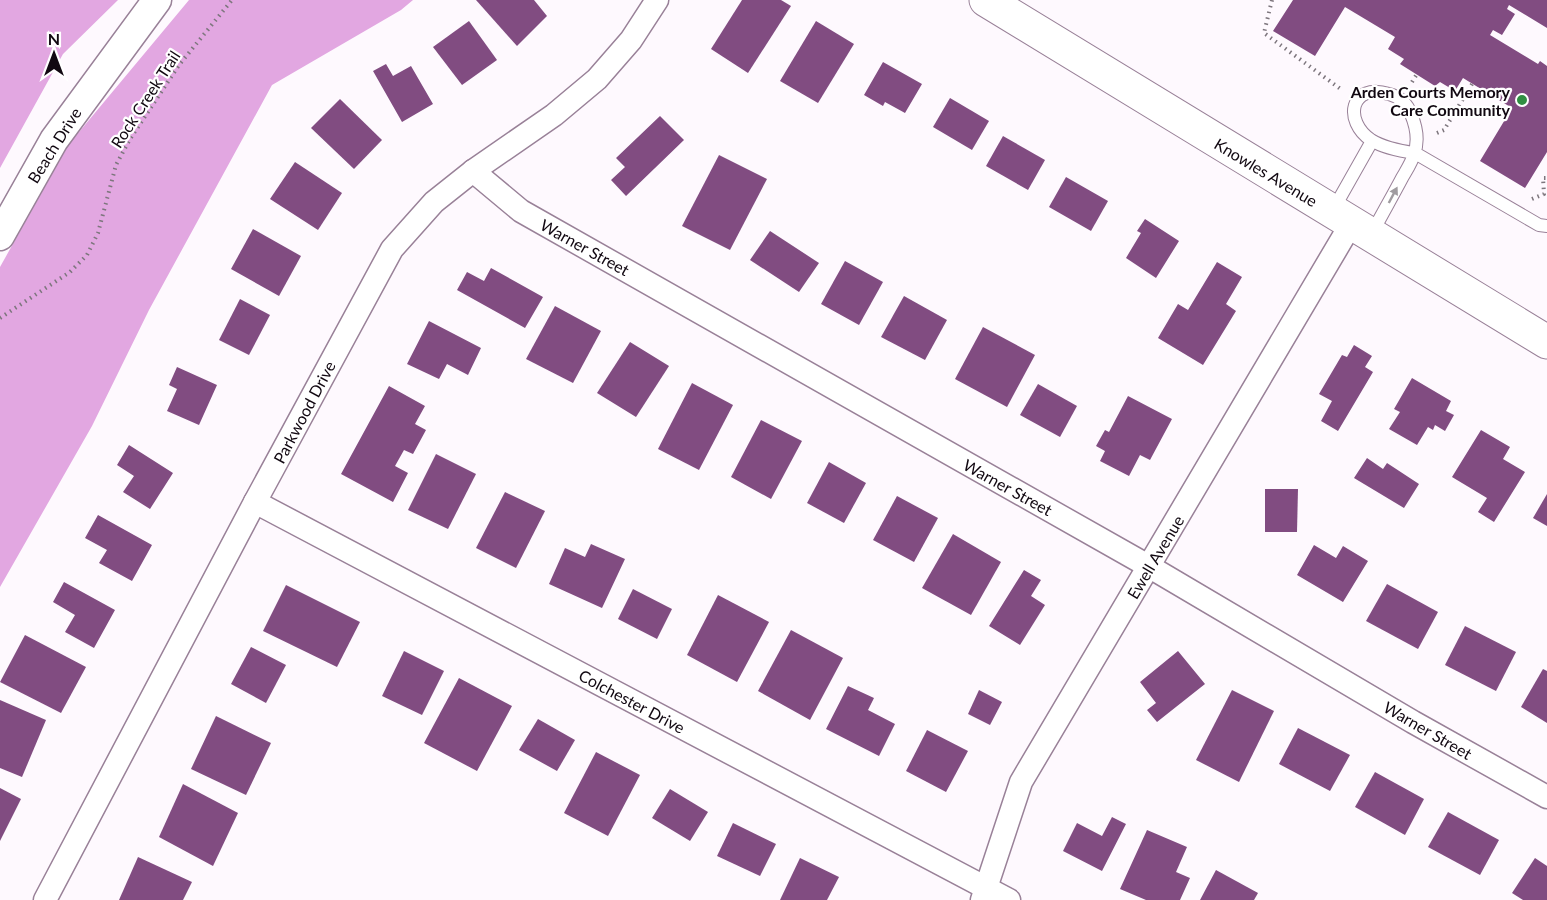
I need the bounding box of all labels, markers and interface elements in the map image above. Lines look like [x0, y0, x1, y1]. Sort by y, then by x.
north arrow [24, 24, 84, 84]
text: N [48, 29, 60, 48]
street label: Rock Creek Trail [106, 47, 184, 151]
place label: Arden Courts Memory Care Community [1350, 82, 1511, 119]
marker: Arden Courts Memory Care Community [1515, 93, 1529, 107]
street label: Beach Drive [23, 104, 85, 186]
street label: Knowles Avenue [1211, 134, 1321, 210]
one-way arrow [1388, 186, 1398, 203]
street label: Warner Street [537, 215, 633, 279]
street label: Parkwood Drive [269, 358, 339, 466]
street label: Warner Street [960, 455, 1056, 519]
street label: Ewell Avenue [1123, 512, 1187, 602]
street label: Colchester Drive [576, 665, 688, 737]
street label: Warner Street [1381, 697, 1476, 763]

